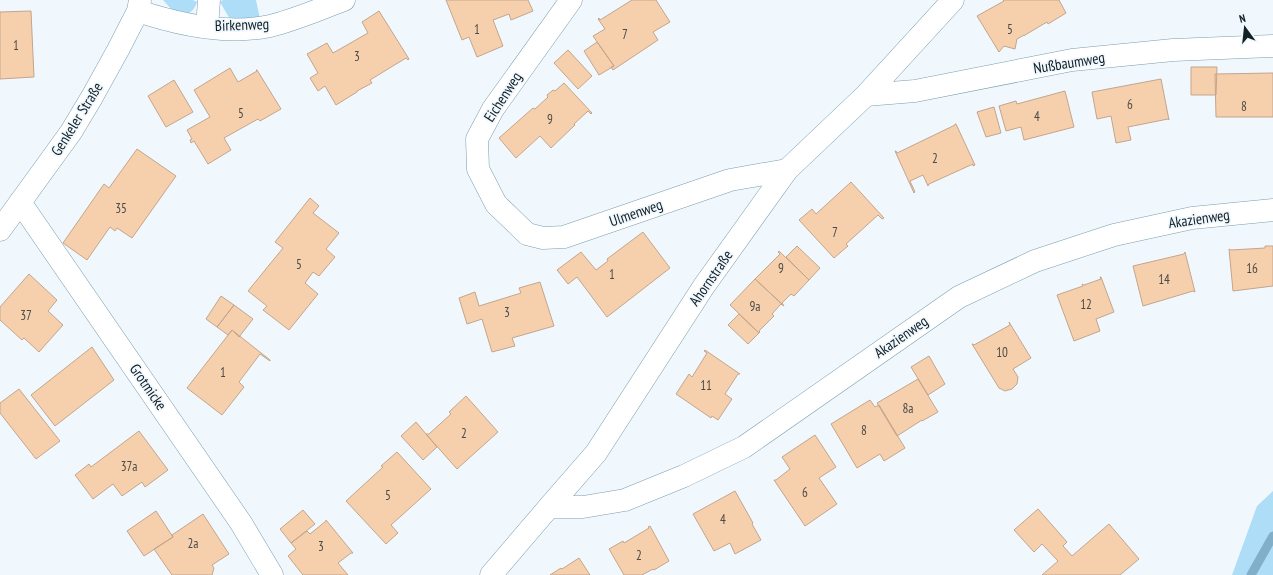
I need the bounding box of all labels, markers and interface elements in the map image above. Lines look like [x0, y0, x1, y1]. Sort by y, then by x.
north arrow [1225, 8, 1265, 48]
text: N [1238, 11, 1247, 26]
street label: Birkenweg [215, 14, 269, 35]
house number: 1 [474, 21, 480, 38]
house number: 5 [1007, 21, 1013, 38]
house number: 7 [622, 26, 628, 43]
house number: 1 [13, 37, 19, 54]
street label: Nußbaumweg [1032, 47, 1106, 78]
house number: 3 [354, 48, 360, 65]
street label: Eichenweg [479, 68, 526, 125]
street label: Genkeler Straße [46, 78, 107, 159]
house number: 6 [1127, 96, 1133, 113]
house number: 8 [1241, 98, 1247, 115]
house number: 5 [238, 105, 244, 122]
house number: 4 [1034, 108, 1040, 125]
house number: 9 [547, 111, 553, 128]
house number: 2 [932, 150, 938, 167]
street label: Ulmenweg [607, 195, 665, 230]
house number: 35 [115, 200, 127, 217]
street label: Akazienweg [1167, 205, 1231, 232]
house number: 7 [832, 224, 838, 241]
street label: Ahornstraße [685, 246, 737, 309]
house number: 5 [296, 256, 302, 273]
house number: 9 [778, 260, 784, 277]
house number: 16 [1246, 260, 1258, 277]
house number: 1 [609, 266, 615, 283]
house number: 14 [1158, 271, 1170, 288]
house number: 12 [1080, 296, 1092, 313]
house number: 9a [749, 298, 761, 315]
house number: 3 [504, 304, 510, 321]
house number: 37 [20, 307, 32, 324]
street label: Akazienweg [870, 311, 931, 362]
house number: 10 [996, 344, 1008, 361]
street label: Grotmicke [126, 360, 171, 414]
house number: 1 [220, 364, 226, 381]
house number: 11 [700, 377, 712, 394]
house number: 8a [902, 400, 914, 417]
house number: 8 [861, 422, 867, 439]
house number: 2 [461, 425, 467, 442]
house number: 37a [121, 458, 137, 475]
house number: 6 [802, 484, 808, 501]
house number: 5 [385, 487, 391, 504]
house number: 4 [720, 511, 726, 528]
house number: 2a [187, 535, 199, 552]
house number: 3 [318, 538, 324, 555]
house number: 2 [636, 547, 642, 564]

